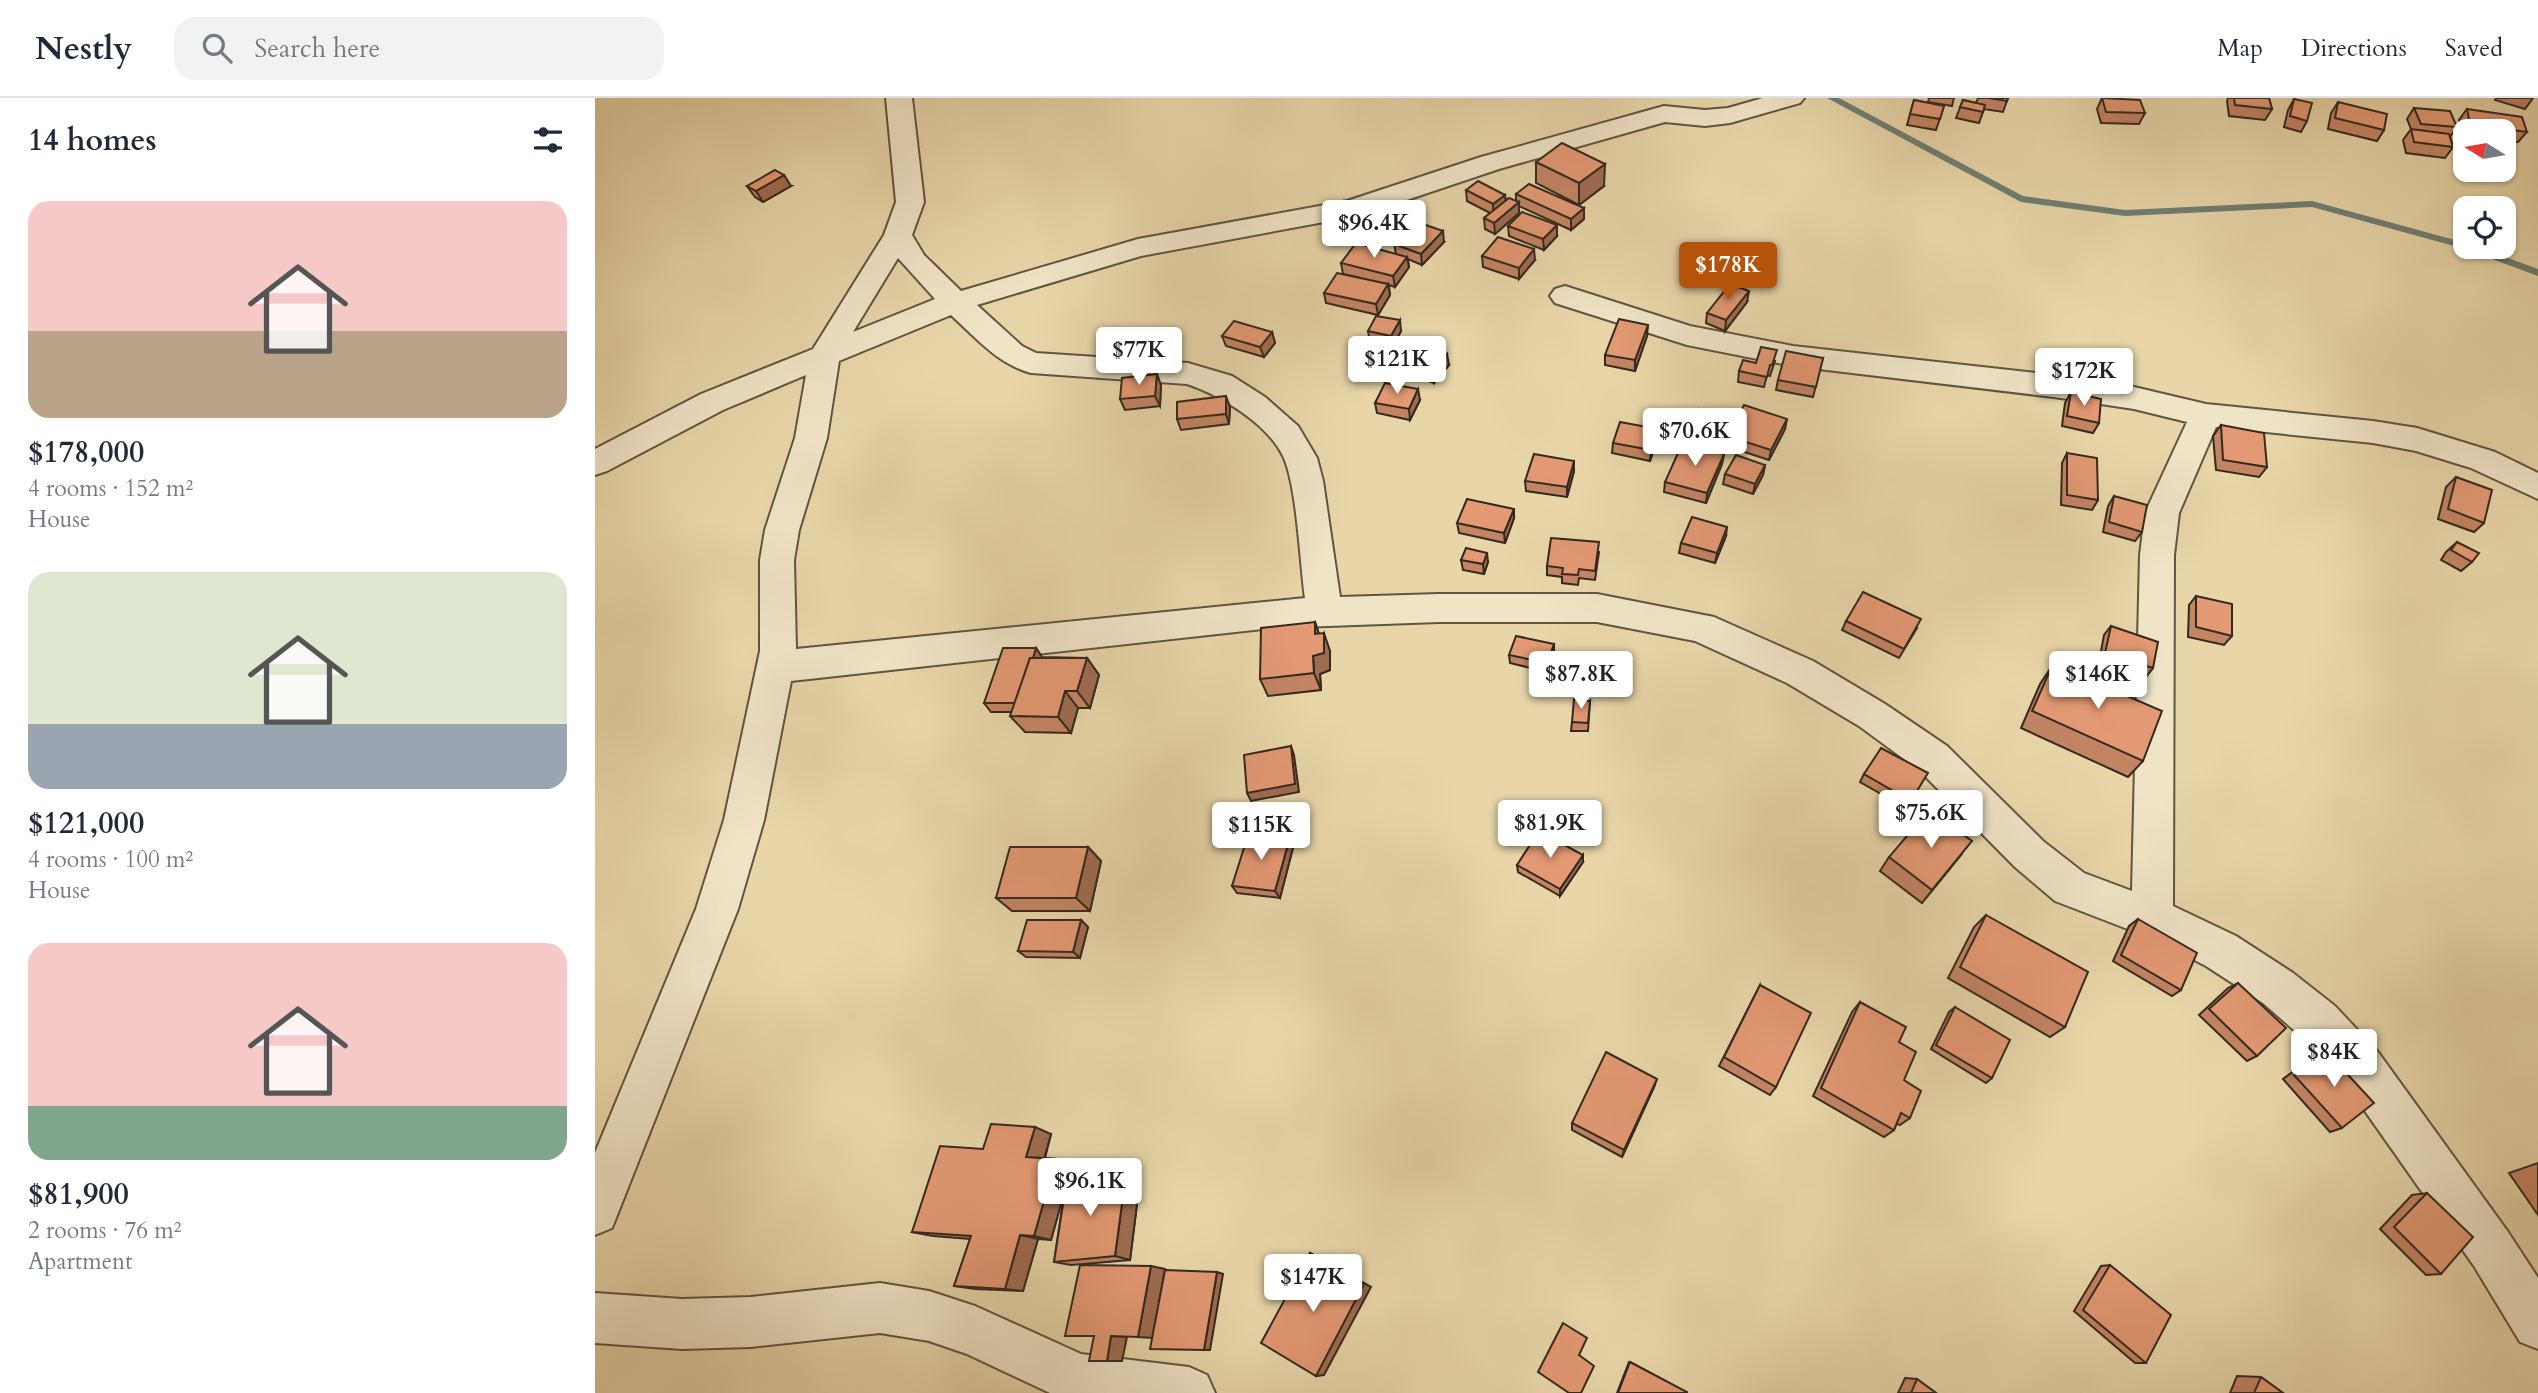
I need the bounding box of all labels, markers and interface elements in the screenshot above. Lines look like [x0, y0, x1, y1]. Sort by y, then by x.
search box [174, 17, 664, 80]
text: Nestly [35, 26, 132, 71]
icon: search [198, 29, 236, 67]
text: Search here [254, 31, 380, 66]
text: Map [2217, 32, 2263, 65]
text: Directions [2301, 32, 2407, 65]
text: Saved [2445, 32, 2503, 65]
north arrow [2453, 119, 2517, 182]
map controls [2453, 119, 2516, 259]
text: 14 homes [28, 120, 157, 161]
icon: filters [529, 121, 567, 159]
button: locate [2453, 196, 2516, 259]
pin: $96.4K [1317, 200, 1431, 260]
text: $96.4K [1338, 207, 1410, 238]
pin: $178K [1679, 242, 1777, 302]
icon: home [235, 246, 361, 372]
text: $178K [1695, 249, 1761, 280]
pin: $77K [1098, 328, 1180, 387]
text: $77K [1112, 334, 1166, 365]
pin: $121K [1348, 336, 1446, 396]
text: $121K [1364, 343, 1430, 374]
pin: $172K [2035, 348, 2133, 408]
text: $172K [2051, 355, 2117, 386]
pin: $70.6K [1638, 408, 1752, 468]
text: $70.6K [1659, 415, 1731, 446]
text: $178,000 [28, 432, 144, 473]
text: 4 rooms · 152 m² [28, 473, 193, 504]
text: House [28, 504, 90, 535]
icon: home [235, 617, 361, 743]
pin: $87.8K [1524, 652, 1638, 711]
pin: $146K [2049, 652, 2147, 711]
text: $87.8K [1545, 658, 1617, 689]
text: $146K [2065, 658, 2131, 689]
pin: $75.6K [1874, 790, 1988, 850]
text: $75.6K [1895, 797, 1967, 828]
pin: $81.9K [1493, 800, 1607, 860]
pin: $115K [1212, 802, 1310, 862]
text: $121,000 [28, 803, 144, 844]
text: $81.9K [1514, 807, 1586, 838]
text: $115K [1228, 809, 1294, 840]
text: 4 rooms · 100 m² [28, 844, 193, 875]
text: House [28, 875, 90, 906]
icon: home [235, 988, 361, 1114]
pin: $84K [2293, 1030, 2375, 1089]
text: $84K [2307, 1036, 2361, 1067]
pin: $96.1K [1033, 1158, 1147, 1218]
text: $96.1K [1054, 1165, 1126, 1196]
text: $81,900 [28, 1174, 129, 1215]
text: 2 rooms · 76 m² [28, 1215, 181, 1246]
text: Apartment [28, 1246, 132, 1277]
pin: $147K [1264, 1254, 1362, 1314]
text: $147K [1280, 1261, 1346, 1292]

